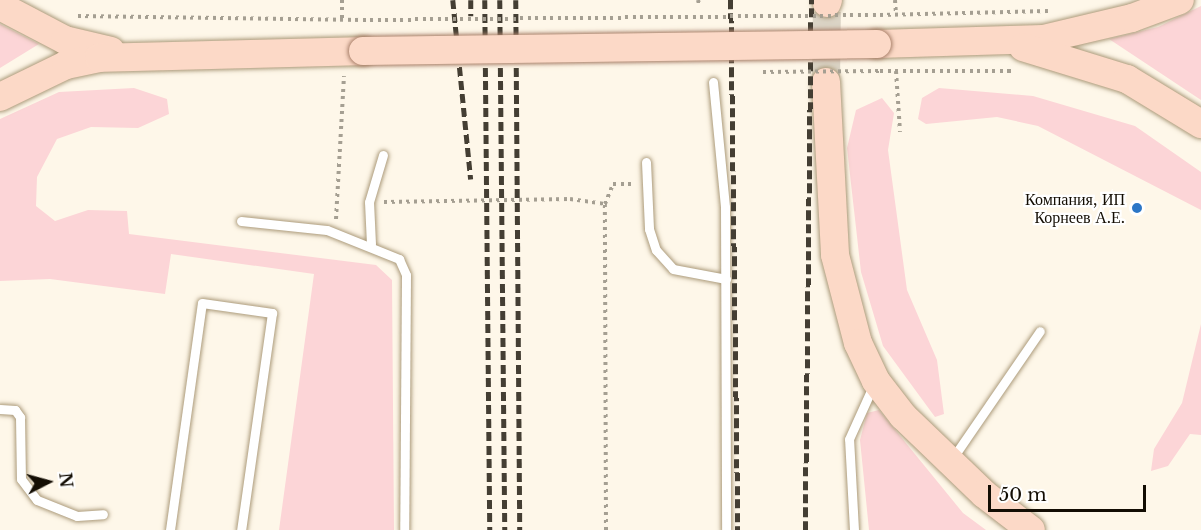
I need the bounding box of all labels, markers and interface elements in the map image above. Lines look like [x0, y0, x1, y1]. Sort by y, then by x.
place label: Компания, ИП Корнеев А.Е. [1025, 189, 1125, 227]
marker: Компания, ИП Корнеев А.Е. [1130, 201, 1144, 215]
north arrow [18, 452, 78, 512]
text: N [55, 472, 77, 489]
scale bar [991, 473, 1148, 511]
text: 50 m [999, 484, 1047, 506]

